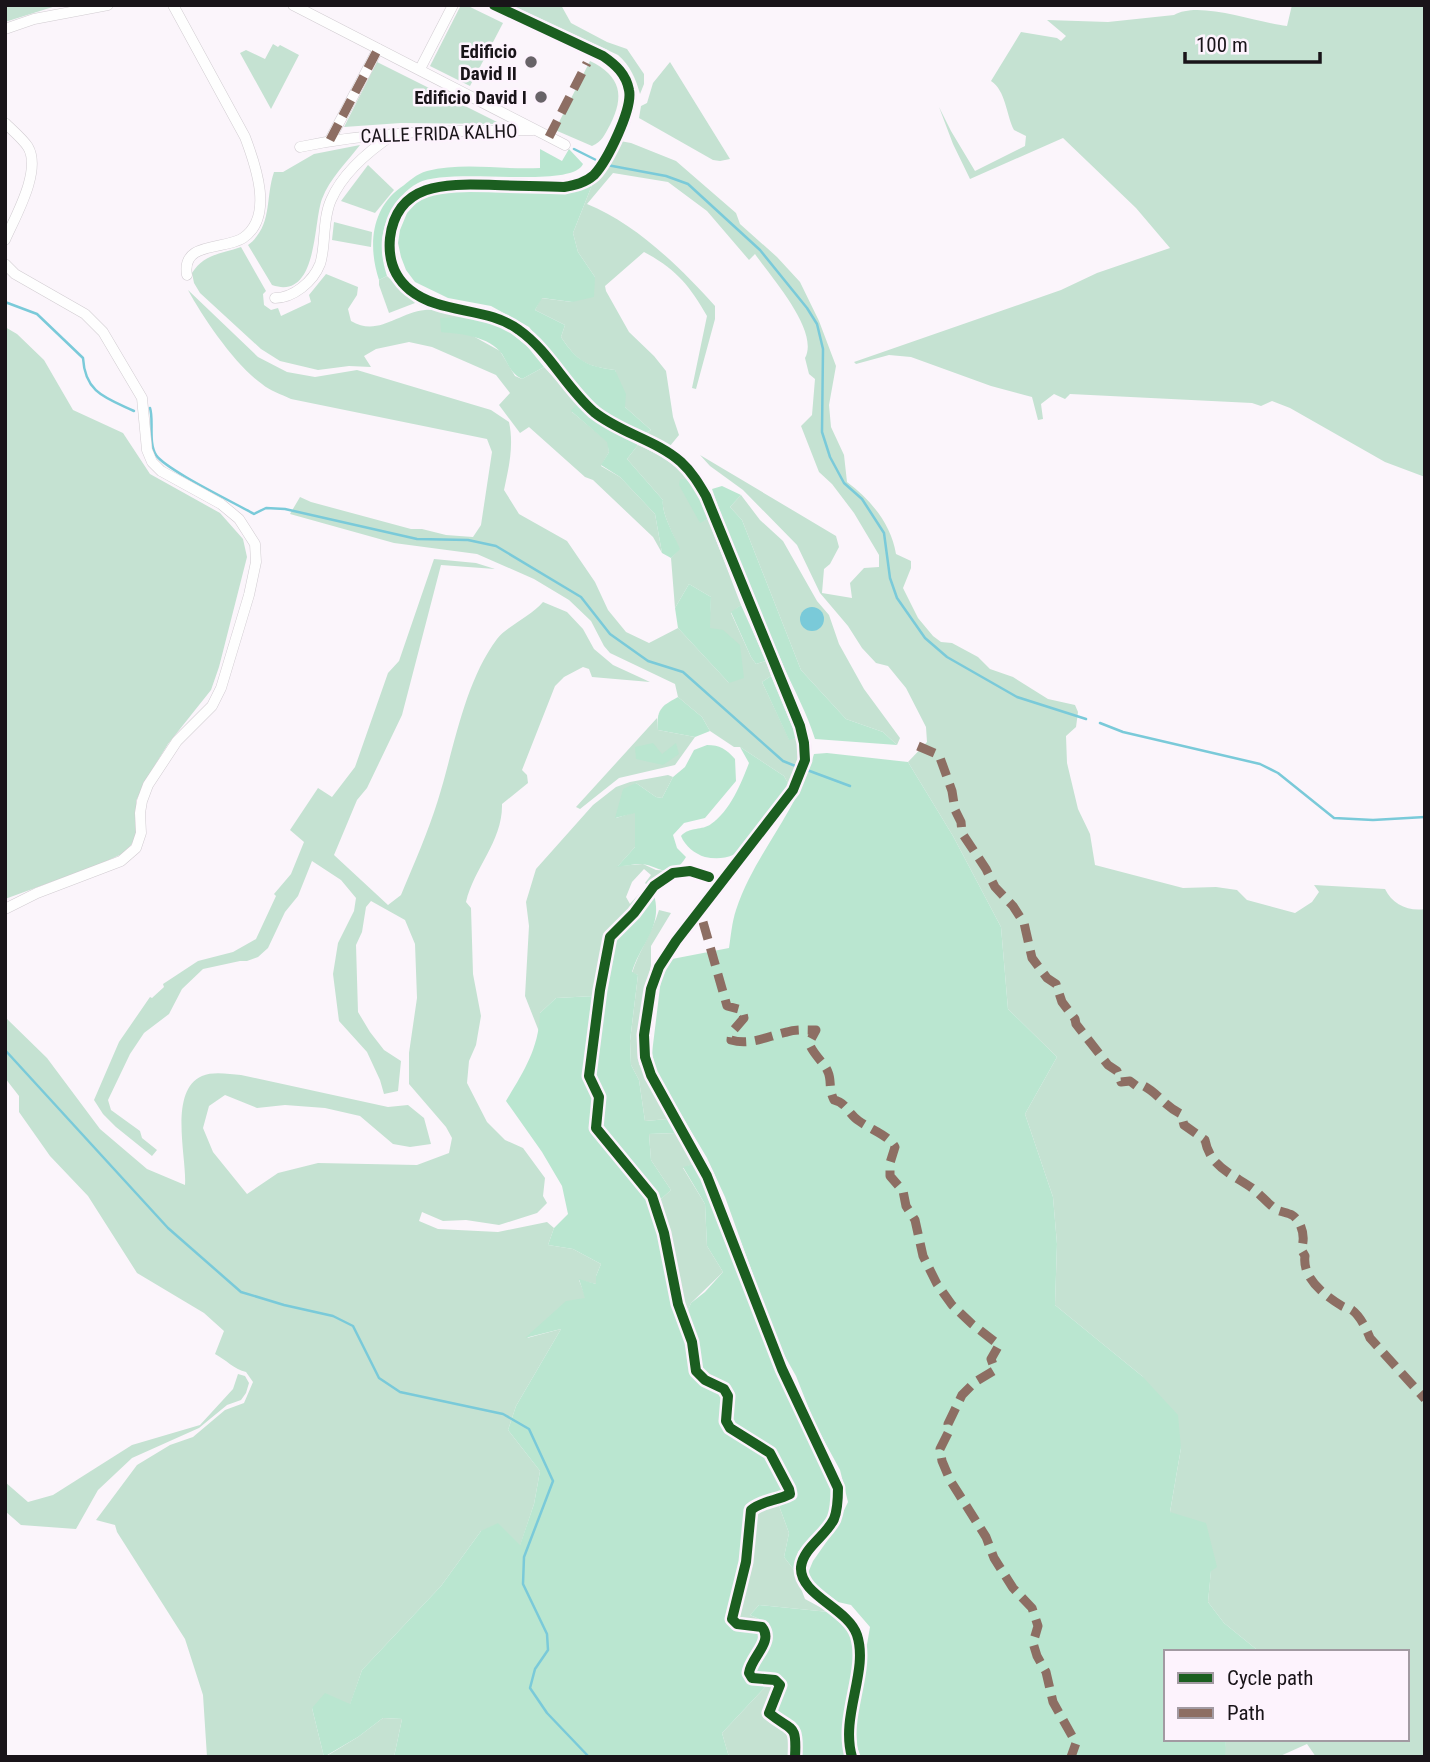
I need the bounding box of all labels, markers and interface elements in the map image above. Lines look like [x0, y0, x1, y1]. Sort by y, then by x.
scale bar [1185, 21, 1320, 65]
text: 100 m [1196, 33, 1248, 57]
place label: Edificio David II [460, 40, 517, 85]
marker: Edificio David II [523, 54, 539, 70]
place label: Edificio David I [414, 86, 527, 109]
marker: Edificio David I [533, 89, 549, 105]
street label: CALLE FRIDA KALHO [360, 119, 518, 148]
legend [1164, 1650, 1409, 1741]
text: Cycle path [1227, 1666, 1313, 1690]
text: Path [1227, 1701, 1265, 1725]

